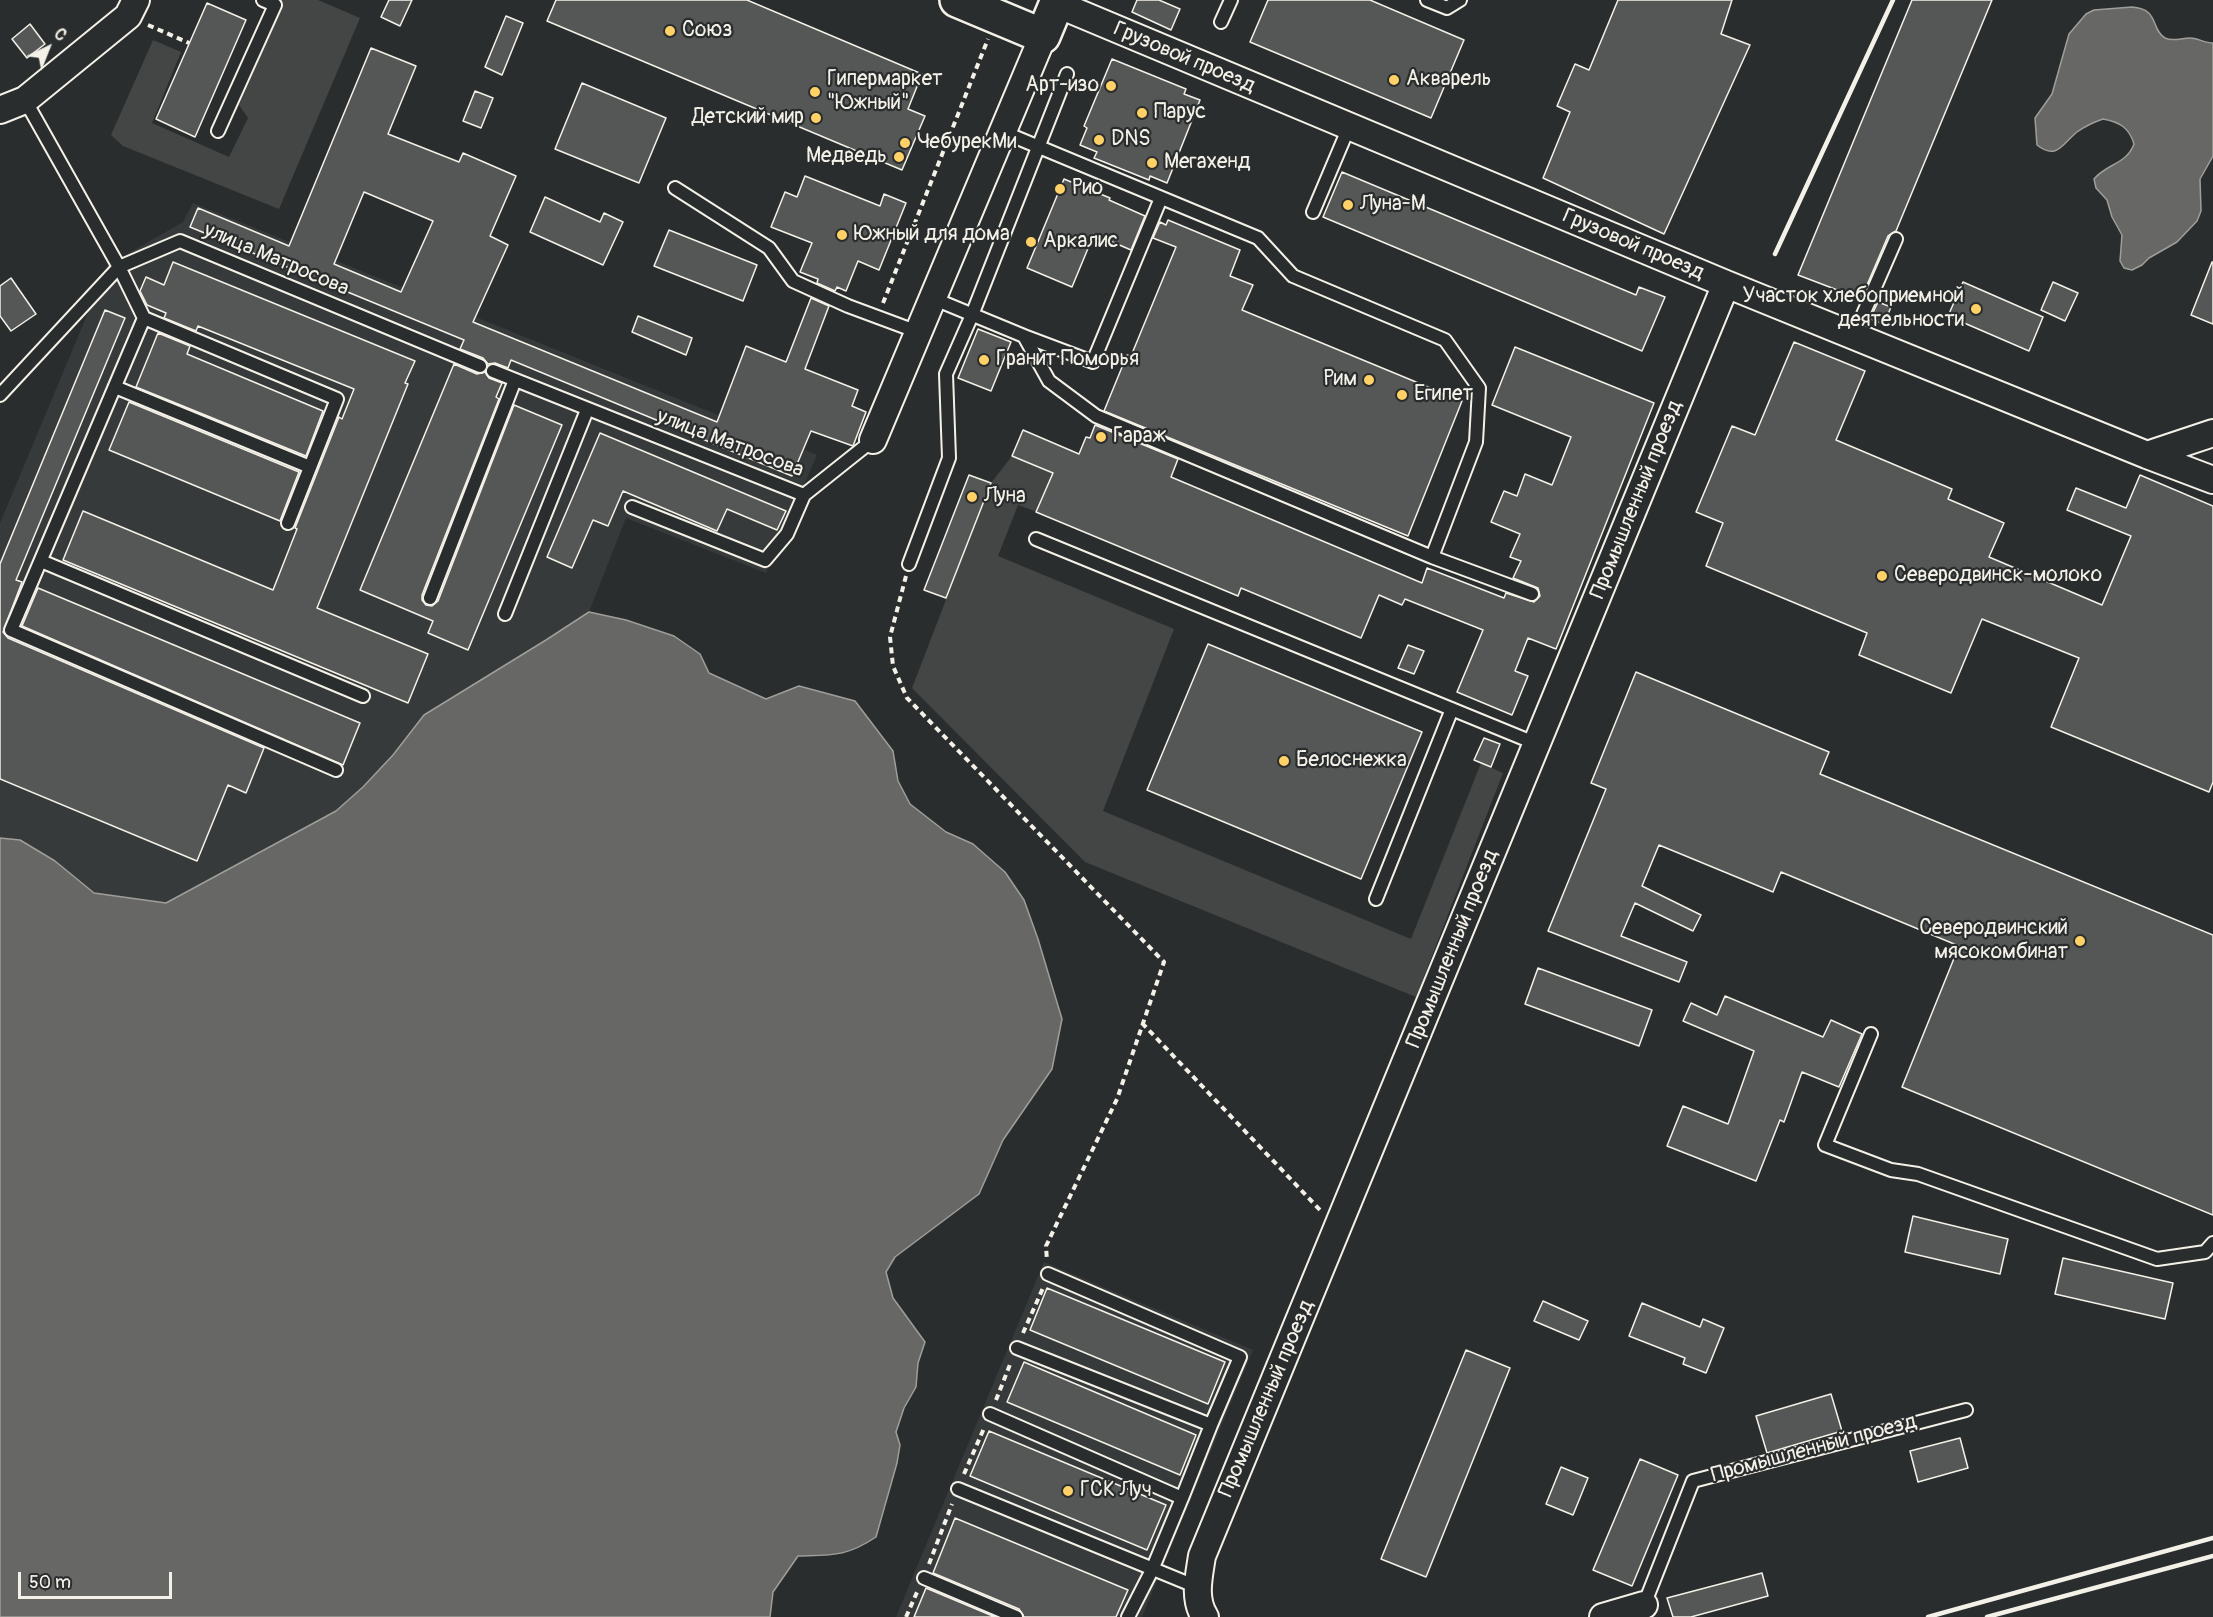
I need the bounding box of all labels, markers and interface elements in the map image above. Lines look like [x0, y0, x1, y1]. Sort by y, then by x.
street label: Грузовой проезд [1109, 17, 1259, 99]
north arrow [18, 18, 78, 78]
place label: Союз [682, 18, 733, 44]
text: С [50, 24, 71, 46]
marker: Союз [663, 24, 677, 38]
place label: Гипермаркет "Южный" [827, 67, 943, 117]
place label: Акварель [1406, 67, 1492, 93]
place label: Арт-изо [1025, 73, 1099, 99]
marker: Акварель [1387, 73, 1401, 87]
marker: Арт-изо [1104, 79, 1118, 93]
marker: Гипермаркет "Южный" [808, 85, 822, 99]
place label: Парус [1154, 100, 1206, 126]
place label: Детский мир [692, 105, 804, 131]
marker: Парус [1135, 106, 1149, 120]
marker: Детский мир [809, 111, 823, 125]
place label: DNS [1111, 127, 1151, 153]
place label: ЧебурекМи [917, 130, 1017, 156]
marker: DNS [1092, 133, 1106, 147]
marker: ЧебурекМи [898, 136, 912, 150]
place label: Медведь [806, 144, 887, 170]
marker: Медведь [892, 150, 906, 164]
place label: Мегахенд [1164, 150, 1250, 176]
marker: Мегахенд [1145, 156, 1159, 170]
place label: Рио [1072, 176, 1103, 202]
marker: Рио [1053, 182, 1067, 196]
place label: Луна-М [1360, 192, 1426, 218]
marker: Луна-М [1341, 198, 1355, 212]
street label: Грузовой проезд [1558, 204, 1708, 286]
street label: улица Матросова [200, 218, 352, 302]
place label: Южный для дома [854, 222, 1010, 248]
marker: Южный для дома [835, 228, 849, 242]
place label: Аркалис [1043, 229, 1118, 255]
marker: Аркалис [1024, 235, 1038, 249]
place label: Участок хлебоприемной деятельности [1742, 284, 1964, 334]
marker: Участок хлебоприемной деятельности [1969, 302, 1983, 316]
place label: Гранит Поморья [996, 347, 1139, 373]
marker: Гранит Поморья [977, 353, 991, 367]
place label: Рим [1323, 367, 1357, 393]
marker: Рим [1362, 373, 1376, 387]
place label: Египет [1414, 382, 1473, 408]
marker: Египет [1395, 388, 1409, 402]
street label: Промышленный проезд [1586, 397, 1688, 603]
street label: улица Матросова [653, 404, 807, 484]
place label: Гараж [1113, 424, 1166, 450]
marker: Гараж [1094, 430, 1108, 444]
place label: Луна [984, 484, 1026, 510]
marker: Луна [965, 490, 979, 504]
place label: Северодвинск-молоко [1894, 563, 2102, 589]
marker: Северодвинск-молоко [1875, 569, 1889, 583]
place label: Белоснежка [1296, 748, 1407, 774]
marker: Белоснежка [1277, 754, 1291, 768]
street label: Промышленный проезд [1402, 846, 1504, 1052]
place label: Северодвинский мясокомбинат [1919, 916, 2068, 966]
marker: Северодвинский мясокомбинат [2073, 934, 2087, 948]
street label: Промышленный проезд [1214, 1297, 1320, 1501]
street label: Промышленный проезд [1709, 1409, 1919, 1489]
place label: ГСК Луч [1080, 1478, 1152, 1504]
marker: ГСК Луч [1061, 1484, 1075, 1498]
scale bar [21, 1560, 176, 1598]
text: 50 m [29, 1571, 71, 1594]

